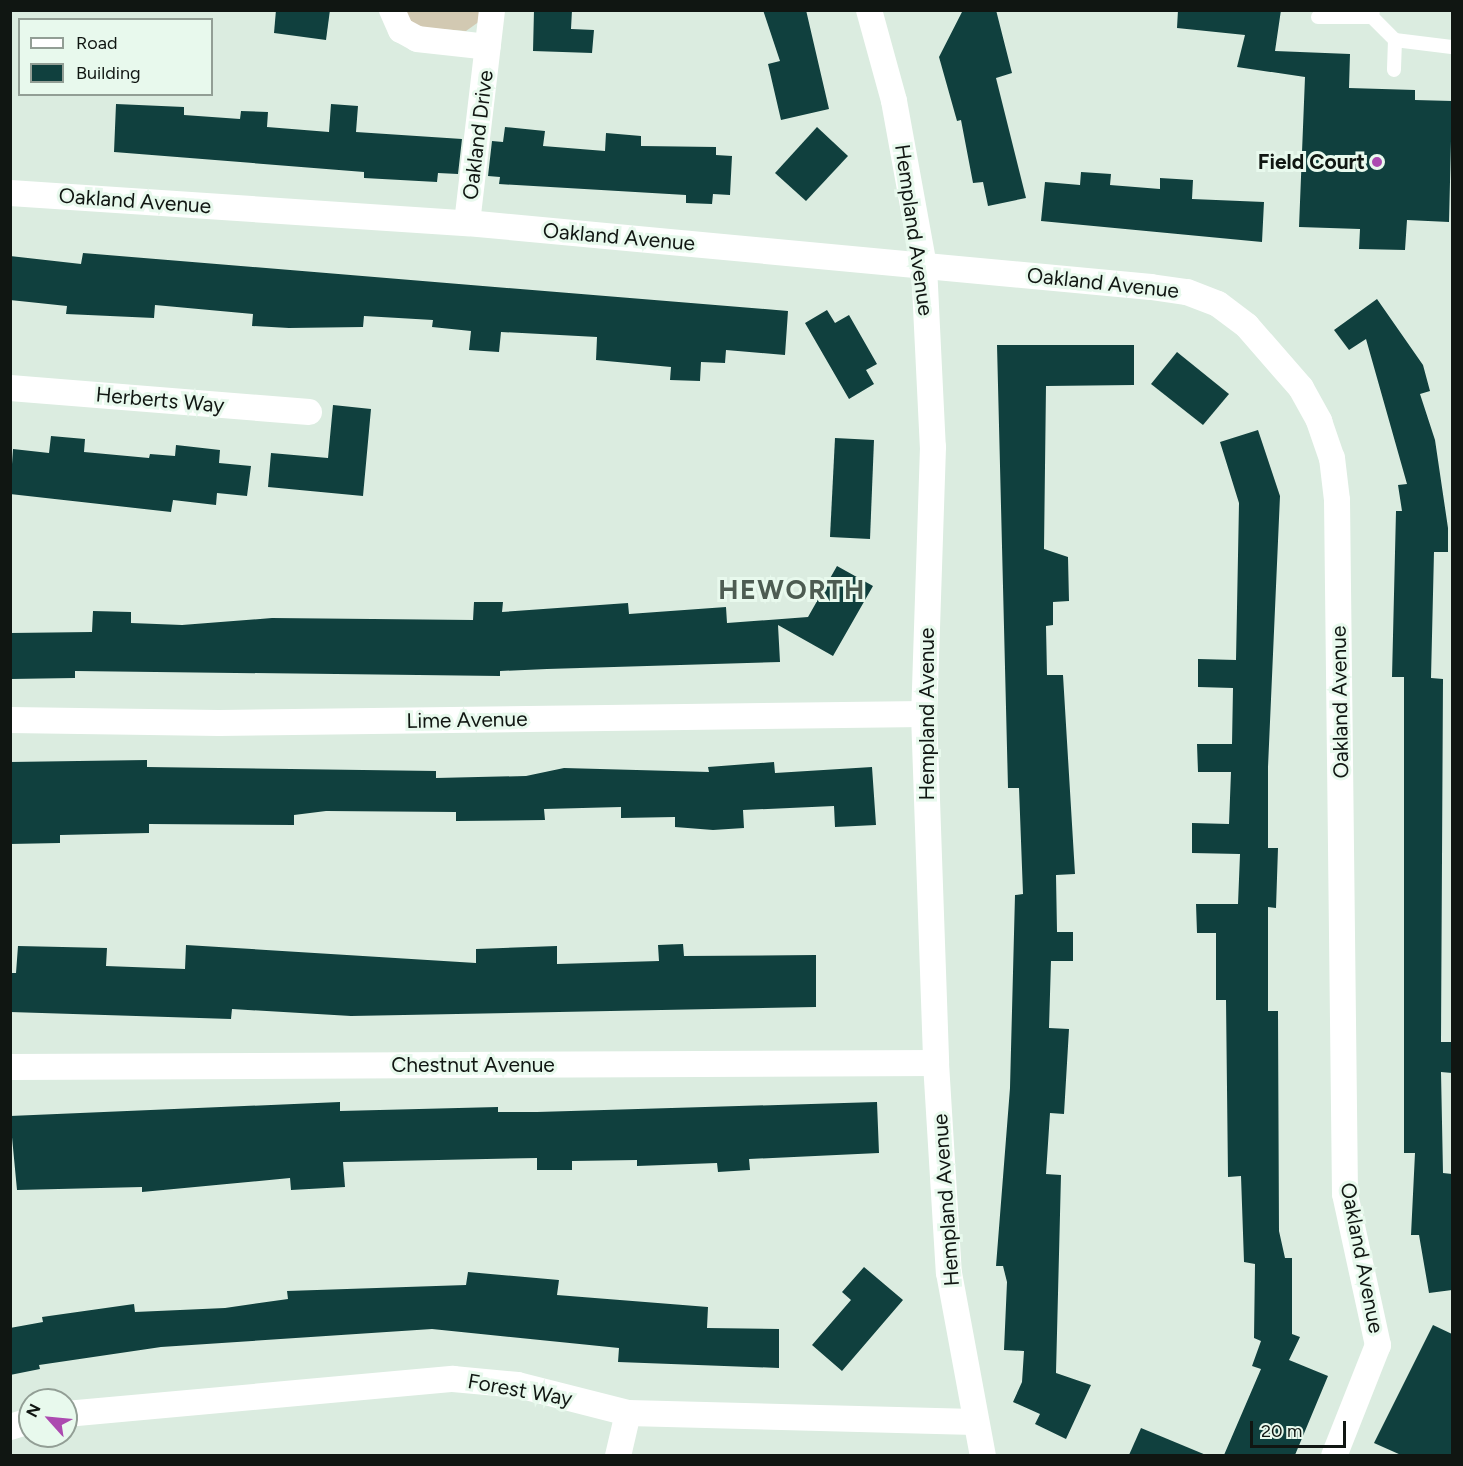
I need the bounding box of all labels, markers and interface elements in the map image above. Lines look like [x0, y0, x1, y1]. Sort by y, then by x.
legend [18, 18, 213, 96]
text: Road [76, 32, 117, 54]
text: Building [76, 62, 141, 84]
street label: Oakland Drive [458, 69, 498, 201]
street label: Hempland Avenue [889, 143, 939, 317]
place label: Field Court [1258, 149, 1365, 175]
marker: Field Court [1370, 155, 1384, 169]
street label: Oakland Avenue [58, 183, 212, 219]
street label: Oakland Avenue [542, 218, 696, 256]
street label: Oakland Avenue [1026, 262, 1180, 304]
street label: Herberts Way [95, 382, 225, 418]
district label: HEWORTH [718, 574, 866, 606]
street label: Oakland Avenue [1326, 625, 1354, 779]
street label: Hempland Avenue [914, 627, 940, 801]
street label: Lime Avenue [406, 706, 528, 734]
street label: Chestnut Avenue [391, 1052, 555, 1078]
street label: Hempland Avenue [927, 1113, 965, 1287]
street label: Oakland Avenue [1335, 1181, 1389, 1335]
street label: Forest Way [466, 1368, 574, 1412]
north arrow [18, 1388, 78, 1448]
text: N [22, 1401, 45, 1420]
scale bar [1253, 1409, 1349, 1447]
text: 20 m [1261, 1420, 1302, 1442]

